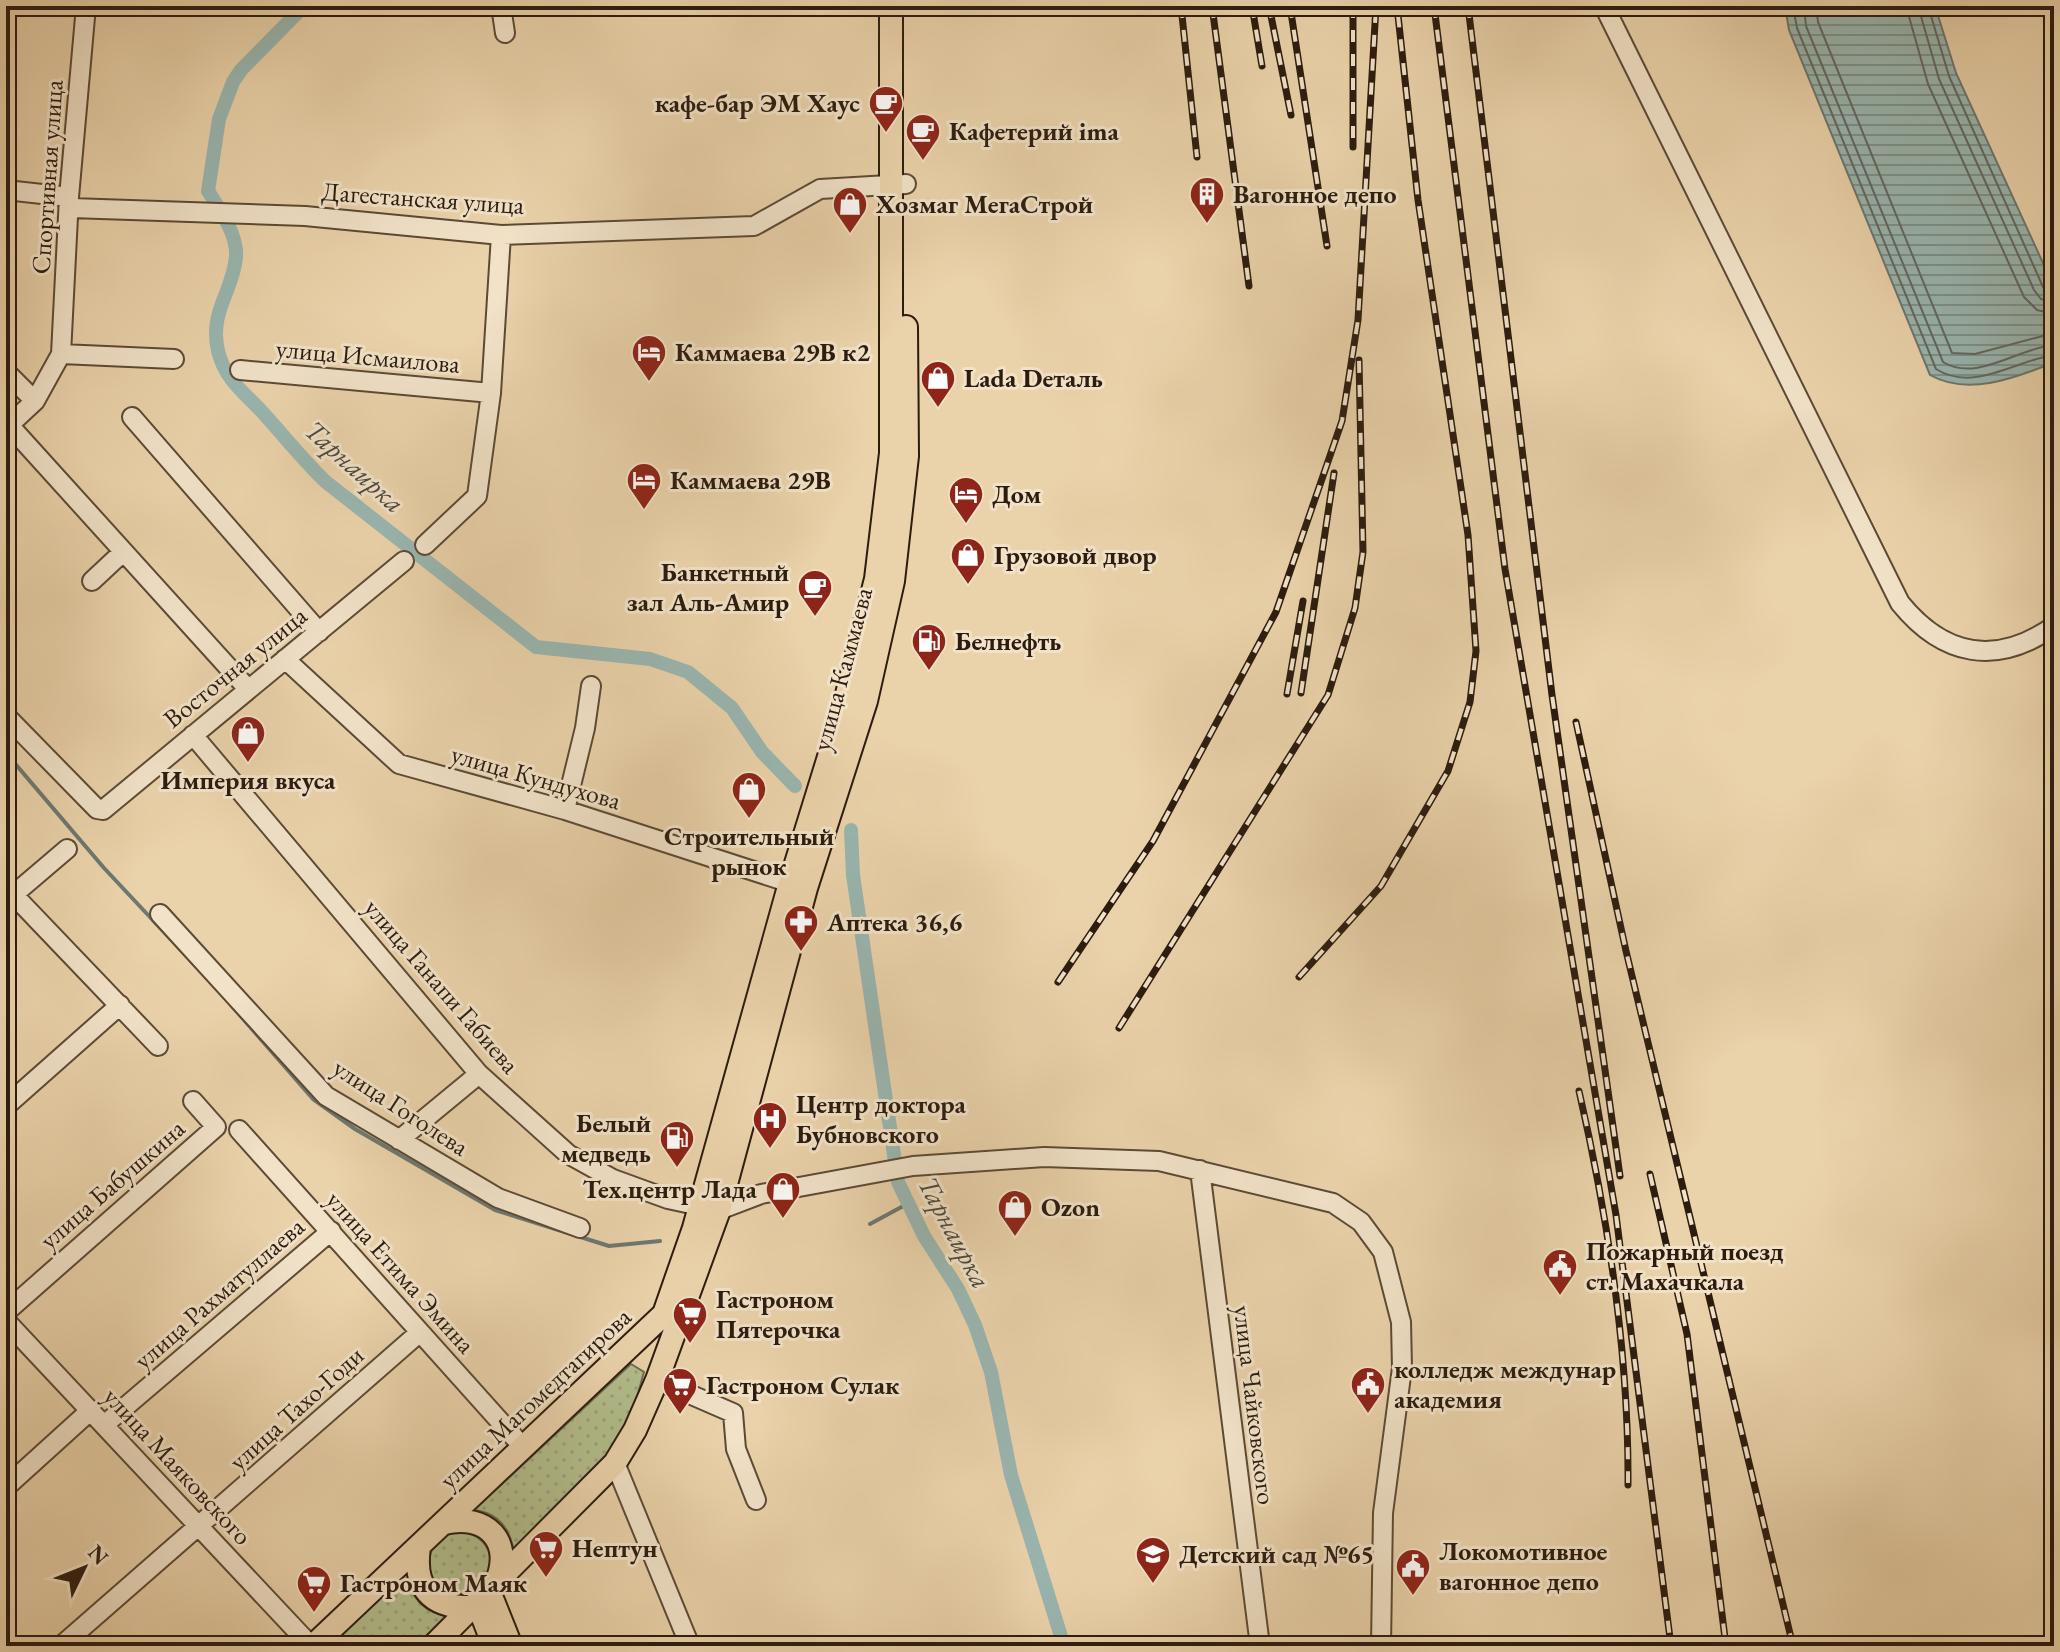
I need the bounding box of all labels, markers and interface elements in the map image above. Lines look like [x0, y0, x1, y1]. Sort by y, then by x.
street label: Спортивная улица [23, 78, 71, 275]
cafe icon: кафе-бар ЭМ Хаус [867, 84, 905, 134]
place label: кафе-бар ЭМ Хаус [655, 86, 860, 120]
cafe icon: Кафетерий ima [904, 112, 942, 162]
place label: Кафетерий ima [949, 114, 1119, 148]
street label: Дагестанская улица [321, 174, 526, 222]
building icon: Вагонное депо [1188, 175, 1226, 225]
place label: Вагонное депо [1233, 177, 1397, 211]
shop icon: Хозмаг МегаСтрой [831, 185, 869, 235]
place label: Хозмаг МегаСтрой [875, 187, 1093, 221]
street label: улица Исмаилова [275, 331, 462, 381]
hotel icon: Каммаева 29В к2 [630, 333, 668, 383]
place label: Каммаева 29В к2 [675, 335, 870, 369]
shop icon: Lada Dеталь [919, 359, 957, 409]
place label: Lada Dеталь [964, 361, 1103, 395]
water label: Тарнаирка [297, 412, 413, 520]
hotel icon: Каммаева 29В [625, 461, 663, 511]
place label: Каммаева 29В [670, 463, 831, 497]
hotel icon: Дом [947, 475, 985, 525]
place label: Дом [992, 477, 1042, 511]
shop icon: Грузовой двор [949, 536, 987, 586]
place label: Грузовой двор [994, 538, 1157, 572]
place label: Банкетный зал Аль-Амир [627, 555, 789, 619]
cafe icon: Банкетный зал Аль-Амир [796, 568, 834, 618]
street label: улица Каммаева [804, 583, 880, 754]
street label: Восточная улица [156, 598, 314, 735]
fuel station icon: Белнефть [910, 622, 948, 672]
place label: Белнефть [955, 624, 1061, 658]
shop icon: Империя вкуса [229, 714, 267, 764]
street label: улица Кундухова [447, 737, 625, 818]
place label: Империя вкуса [161, 763, 336, 797]
shop icon: Строительный рынок [730, 770, 768, 820]
place label: Строительный рынок [664, 819, 834, 883]
street label: улица Ганапи Габиева [357, 891, 528, 1081]
pharmacy icon: Аптека 36,6 [782, 903, 820, 953]
place label: Аптека 36,6 [826, 905, 962, 939]
street label: улица Гоголева [327, 1050, 476, 1164]
place label: Центр доктора Бубновского [796, 1087, 967, 1151]
hospital icon: Центр доктора Бубновского [751, 1100, 789, 1150]
place label: Белый медведь [561, 1106, 651, 1170]
street label: улица Бабушкина [32, 1111, 192, 1257]
fuel station icon: Белый медведь [658, 1119, 696, 1169]
shop icon: Тех.центр Лада [764, 1170, 802, 1220]
water label: Тарнаирка [910, 1170, 1000, 1294]
place label: Тех.центр Лада [582, 1172, 758, 1206]
street label: улица Етима Эмина [319, 1183, 484, 1361]
shop icon: Ozon [996, 1188, 1034, 1238]
place label: Ozon [1041, 1190, 1100, 1224]
street label: улица Рахматуллаева [127, 1209, 312, 1377]
place label: Пожарный поезд ст. Махачкала [1586, 1234, 1784, 1298]
public building icon: Пожарный поезд ст. Махачкала [1541, 1247, 1579, 1297]
place label: Гастроном Пятерочка [716, 1282, 841, 1346]
supermarket icon: Гастроном Пятерочка [671, 1295, 709, 1345]
street label: улица Магомедтагирова [432, 1300, 639, 1496]
street label: улица Чайковского [1226, 1303, 1284, 1507]
street label: улица Тахо-Годи [221, 1338, 371, 1478]
place label: колледж междунар академия [1394, 1352, 1616, 1416]
public building icon: колледж междунар академия [1349, 1365, 1387, 1415]
supermarket icon: Гастроном Сулак [661, 1366, 699, 1416]
place label: Гастроном Сулак [706, 1368, 900, 1402]
street label: улица Маяковского [96, 1380, 260, 1552]
north arrow [44, 1528, 124, 1608]
supermarket icon: Нептун [527, 1529, 565, 1579]
place label: Нептун [572, 1531, 658, 1565]
place label: Локомотивное вагонное депо [1439, 1534, 1608, 1598]
school or university icon: Детский сад №65 [1134, 1535, 1172, 1585]
place label: Детский сад №65 [1179, 1537, 1374, 1571]
text: N [82, 1538, 115, 1571]
public building icon: Локомотивное вагонное депо [1394, 1547, 1432, 1597]
supermarket icon: Гастроном Маяк [295, 1564, 333, 1614]
place label: Гастроном Маяк [340, 1566, 528, 1600]

